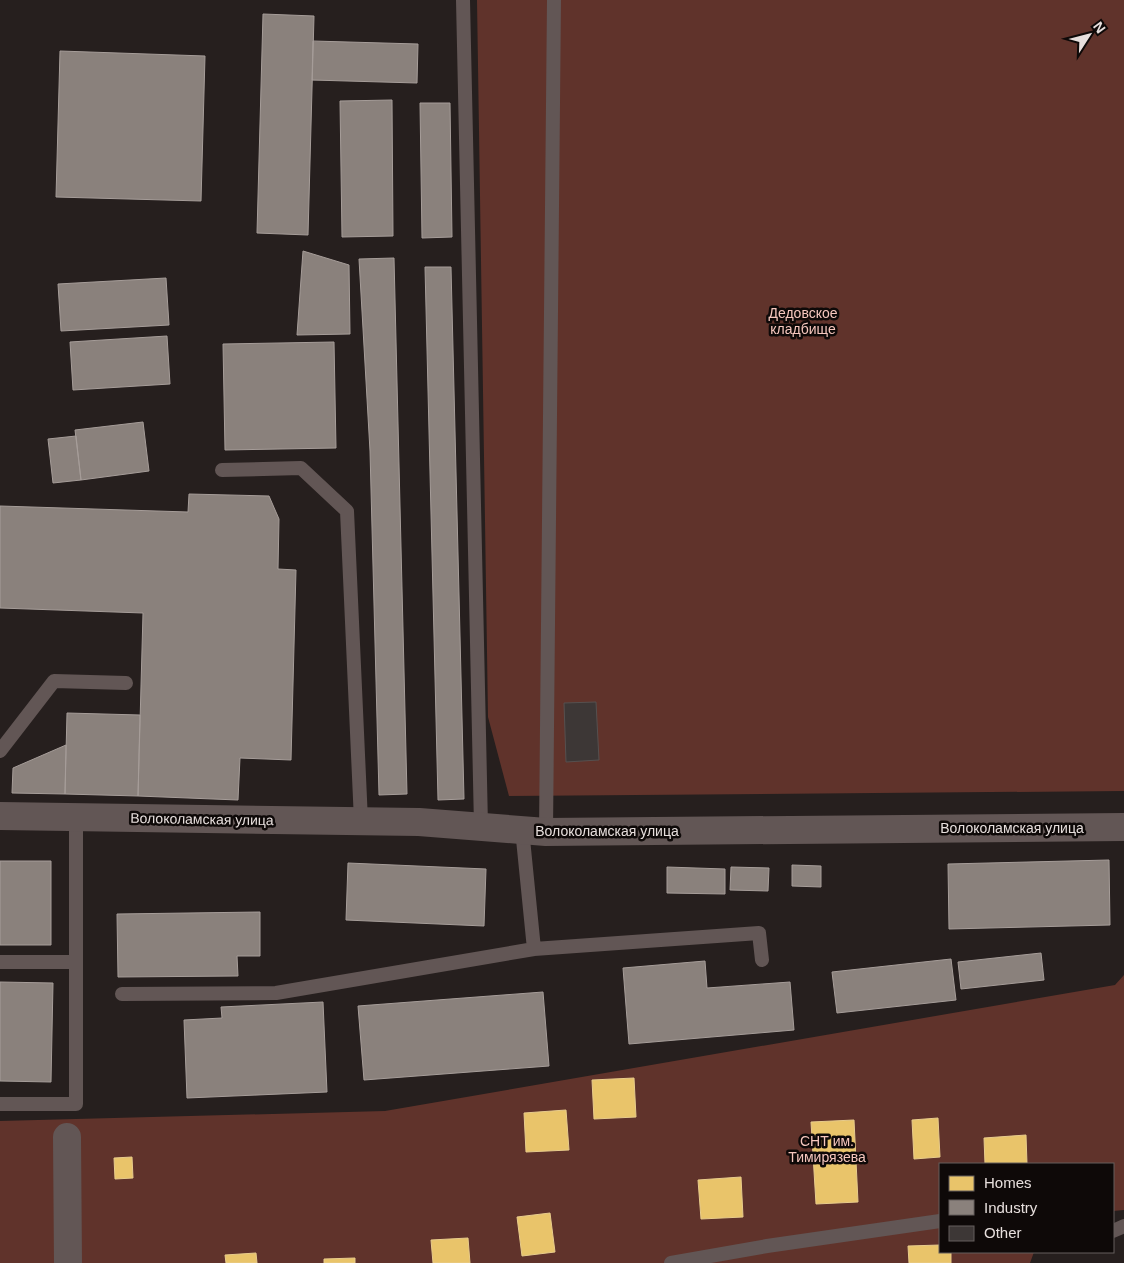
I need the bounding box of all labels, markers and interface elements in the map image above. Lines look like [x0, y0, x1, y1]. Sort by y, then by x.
north arrow [1064, 10, 1114, 60]
text: N [1090, 19, 1109, 36]
park label: Дедовское кладбище [768, 305, 838, 337]
street label: Волоколамская улица [130, 810, 274, 828]
street label: Волоколамская улица [940, 820, 1084, 836]
street label: Волоколамская улица [535, 823, 679, 839]
park label: СНТ им. Тимирязева [788, 1133, 866, 1165]
legend [939, 1163, 1114, 1253]
text: Homes [984, 1174, 1032, 1191]
text: Industry [984, 1199, 1038, 1216]
text: Other [984, 1224, 1022, 1241]

